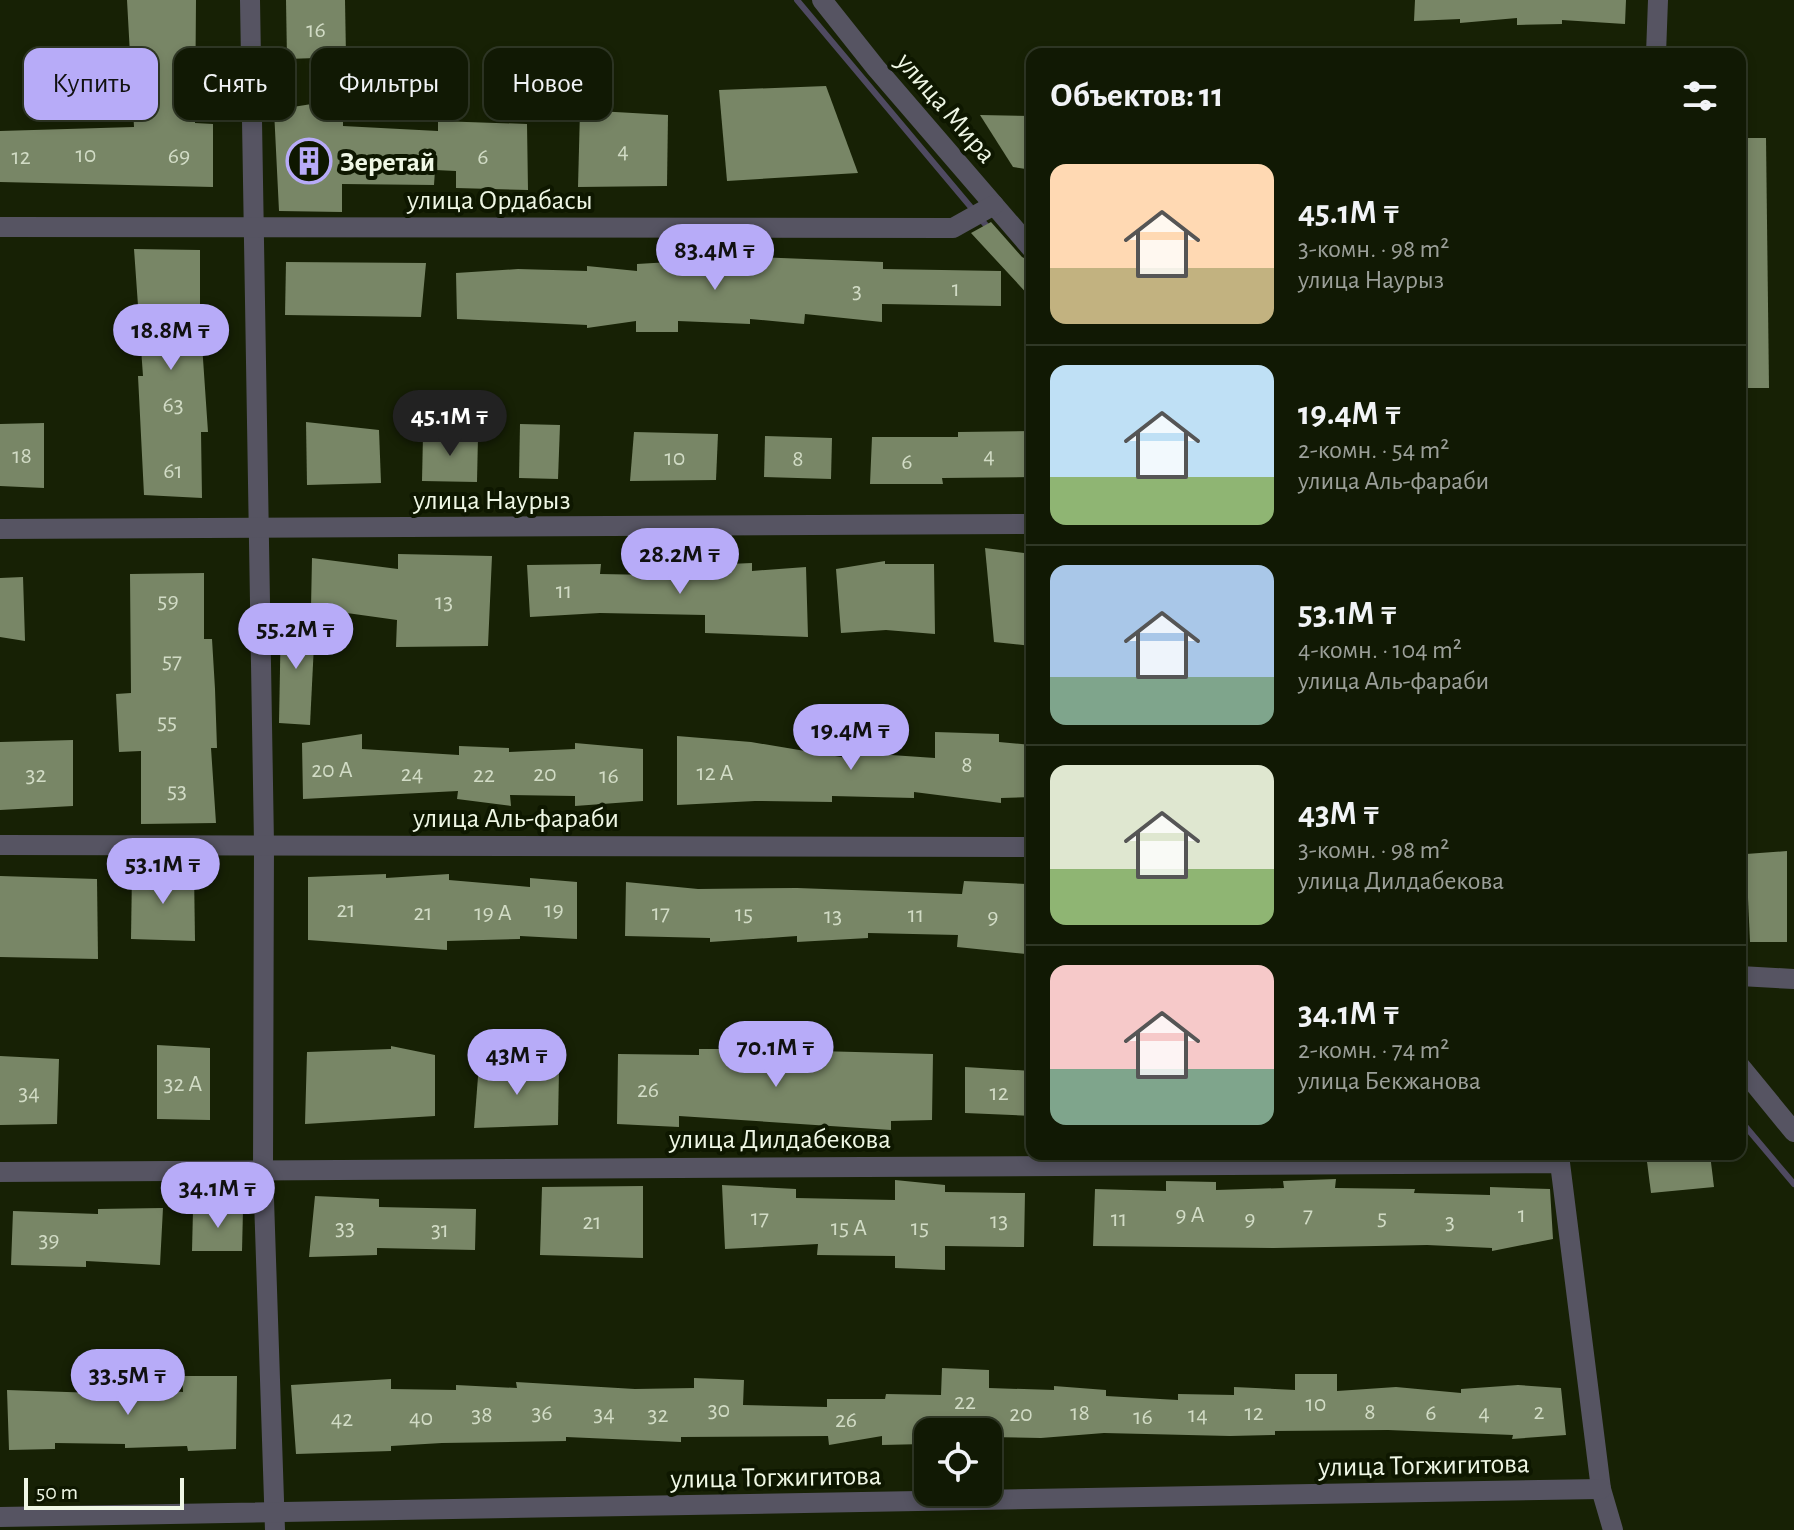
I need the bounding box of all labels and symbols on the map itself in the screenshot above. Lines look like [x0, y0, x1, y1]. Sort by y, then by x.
house number: 16 [306, 18, 326, 42]
street label: улица Мира [890, 47, 1001, 169]
building icon: Зеретай [285, 137, 333, 185]
house number: 4 [617, 139, 629, 163]
house number: 10 [76, 143, 96, 167]
house number: 69 [168, 144, 190, 168]
house number: 12 [11, 145, 31, 169]
house number: 6 [477, 145, 489, 169]
place label: Зеретай [340, 149, 435, 177]
street label: улица Ордабасы [406, 187, 593, 215]
pin: 83.4M ₸ [641, 224, 789, 292]
house number: 1 [952, 277, 960, 301]
house number: 3 [852, 279, 862, 303]
pin: 18.8M ₸ [97, 304, 245, 372]
pin: 45.1M ₸ [376, 390, 524, 458]
house number: 63 [162, 393, 184, 417]
house number: 18 [12, 444, 32, 468]
house number: 4 [983, 444, 995, 468]
house number: 10 [665, 446, 685, 470]
house number: 8 [792, 447, 804, 471]
house number: 6 [901, 450, 913, 474]
house number: 61 [163, 459, 183, 483]
street label: улица Наурыз [412, 487, 571, 515]
pin: 28.2M ₸ [606, 528, 754, 596]
house number: 11 [556, 579, 572, 603]
house number: 59 [157, 589, 179, 613]
house number: 13 [435, 590, 453, 614]
pin: 55.2M ₸ [222, 603, 370, 671]
house number: 57 [162, 649, 182, 673]
pin: 19.4M ₸ [777, 704, 925, 772]
house number: 55 [157, 710, 177, 734]
house number: 8 [961, 753, 973, 777]
house number: 20 А [311, 758, 353, 782]
house number: 12 А [696, 761, 734, 785]
house number: 24 [401, 762, 423, 786]
house number: 20 [533, 762, 557, 786]
house number: 32 [26, 763, 46, 787]
house number: 22 [473, 763, 495, 787]
house number: 16 [599, 764, 619, 788]
house number: 53 [167, 779, 187, 803]
street label: улица Аль-фараби [412, 805, 619, 833]
pin: 53.1M ₸ [89, 838, 237, 906]
house number: 21 [336, 898, 356, 922]
house number: 19 [544, 898, 564, 922]
house number: 21 [413, 901, 433, 925]
house number: 19 А [474, 901, 512, 925]
house number: 17 [652, 901, 670, 925]
house number: 15 [735, 902, 753, 926]
house number: 11 [908, 903, 924, 927]
house number: 13 [824, 904, 842, 928]
house number: 9 [987, 905, 999, 929]
pin: 70.1M ₸ [702, 1021, 850, 1089]
pin: 43M ₸ [461, 1029, 573, 1097]
house number: 32 А [164, 1072, 202, 1096]
house number: 26 [637, 1078, 659, 1102]
house number: 34 [18, 1081, 40, 1105]
house number: 12 [989, 1081, 1009, 1105]
street label: улица Дилдабекова [668, 1126, 891, 1154]
pin: 34.1M ₸ [144, 1162, 292, 1230]
house number: 9 А [1175, 1203, 1205, 1227]
house number: 7 [1303, 1203, 1313, 1227]
house number: 1 [1518, 1203, 1526, 1227]
house number: 17 [751, 1206, 769, 1230]
house number: 5 [1377, 1206, 1387, 1230]
house number: 11 [1111, 1207, 1127, 1231]
house number: 9 [1244, 1207, 1256, 1231]
house number: 13 [990, 1209, 1008, 1233]
house number: 21 [582, 1210, 602, 1234]
house number: 3 [1445, 1210, 1455, 1234]
house number: 33 [335, 1216, 355, 1240]
house number: 15 А [831, 1216, 867, 1240]
house number: 15 [911, 1216, 929, 1240]
house number: 31 [431, 1218, 449, 1242]
house number: 39 [38, 1228, 60, 1252]
pin: 33.5M ₸ [54, 1349, 202, 1417]
house number: 22 [954, 1390, 976, 1414]
house number: 10 [1306, 1392, 1326, 1416]
house number: 30 [708, 1398, 730, 1422]
house number: 8 [1364, 1400, 1376, 1424]
house number: 2 [1534, 1400, 1545, 1424]
house number: 36 [531, 1401, 553, 1425]
house number: 18 [1070, 1401, 1090, 1425]
house number: 12 [1244, 1401, 1264, 1425]
house number: 6 [1425, 1401, 1437, 1425]
house number: 4 [1478, 1401, 1490, 1425]
house number: 34 [593, 1402, 615, 1426]
house number: 20 [1009, 1402, 1033, 1426]
house number: 38 [471, 1403, 493, 1427]
house number: 32 [648, 1403, 668, 1427]
house number: 14 [1188, 1403, 1208, 1427]
house number: 16 [1133, 1405, 1153, 1429]
house number: 40 [409, 1406, 433, 1430]
house number: 42 [331, 1407, 353, 1431]
house number: 26 [835, 1408, 857, 1432]
street label: улица Тогжигитова [1317, 1450, 1530, 1482]
street label: улица Тогжигитова [669, 1462, 882, 1494]
scale bar [24, 1474, 184, 1510]

